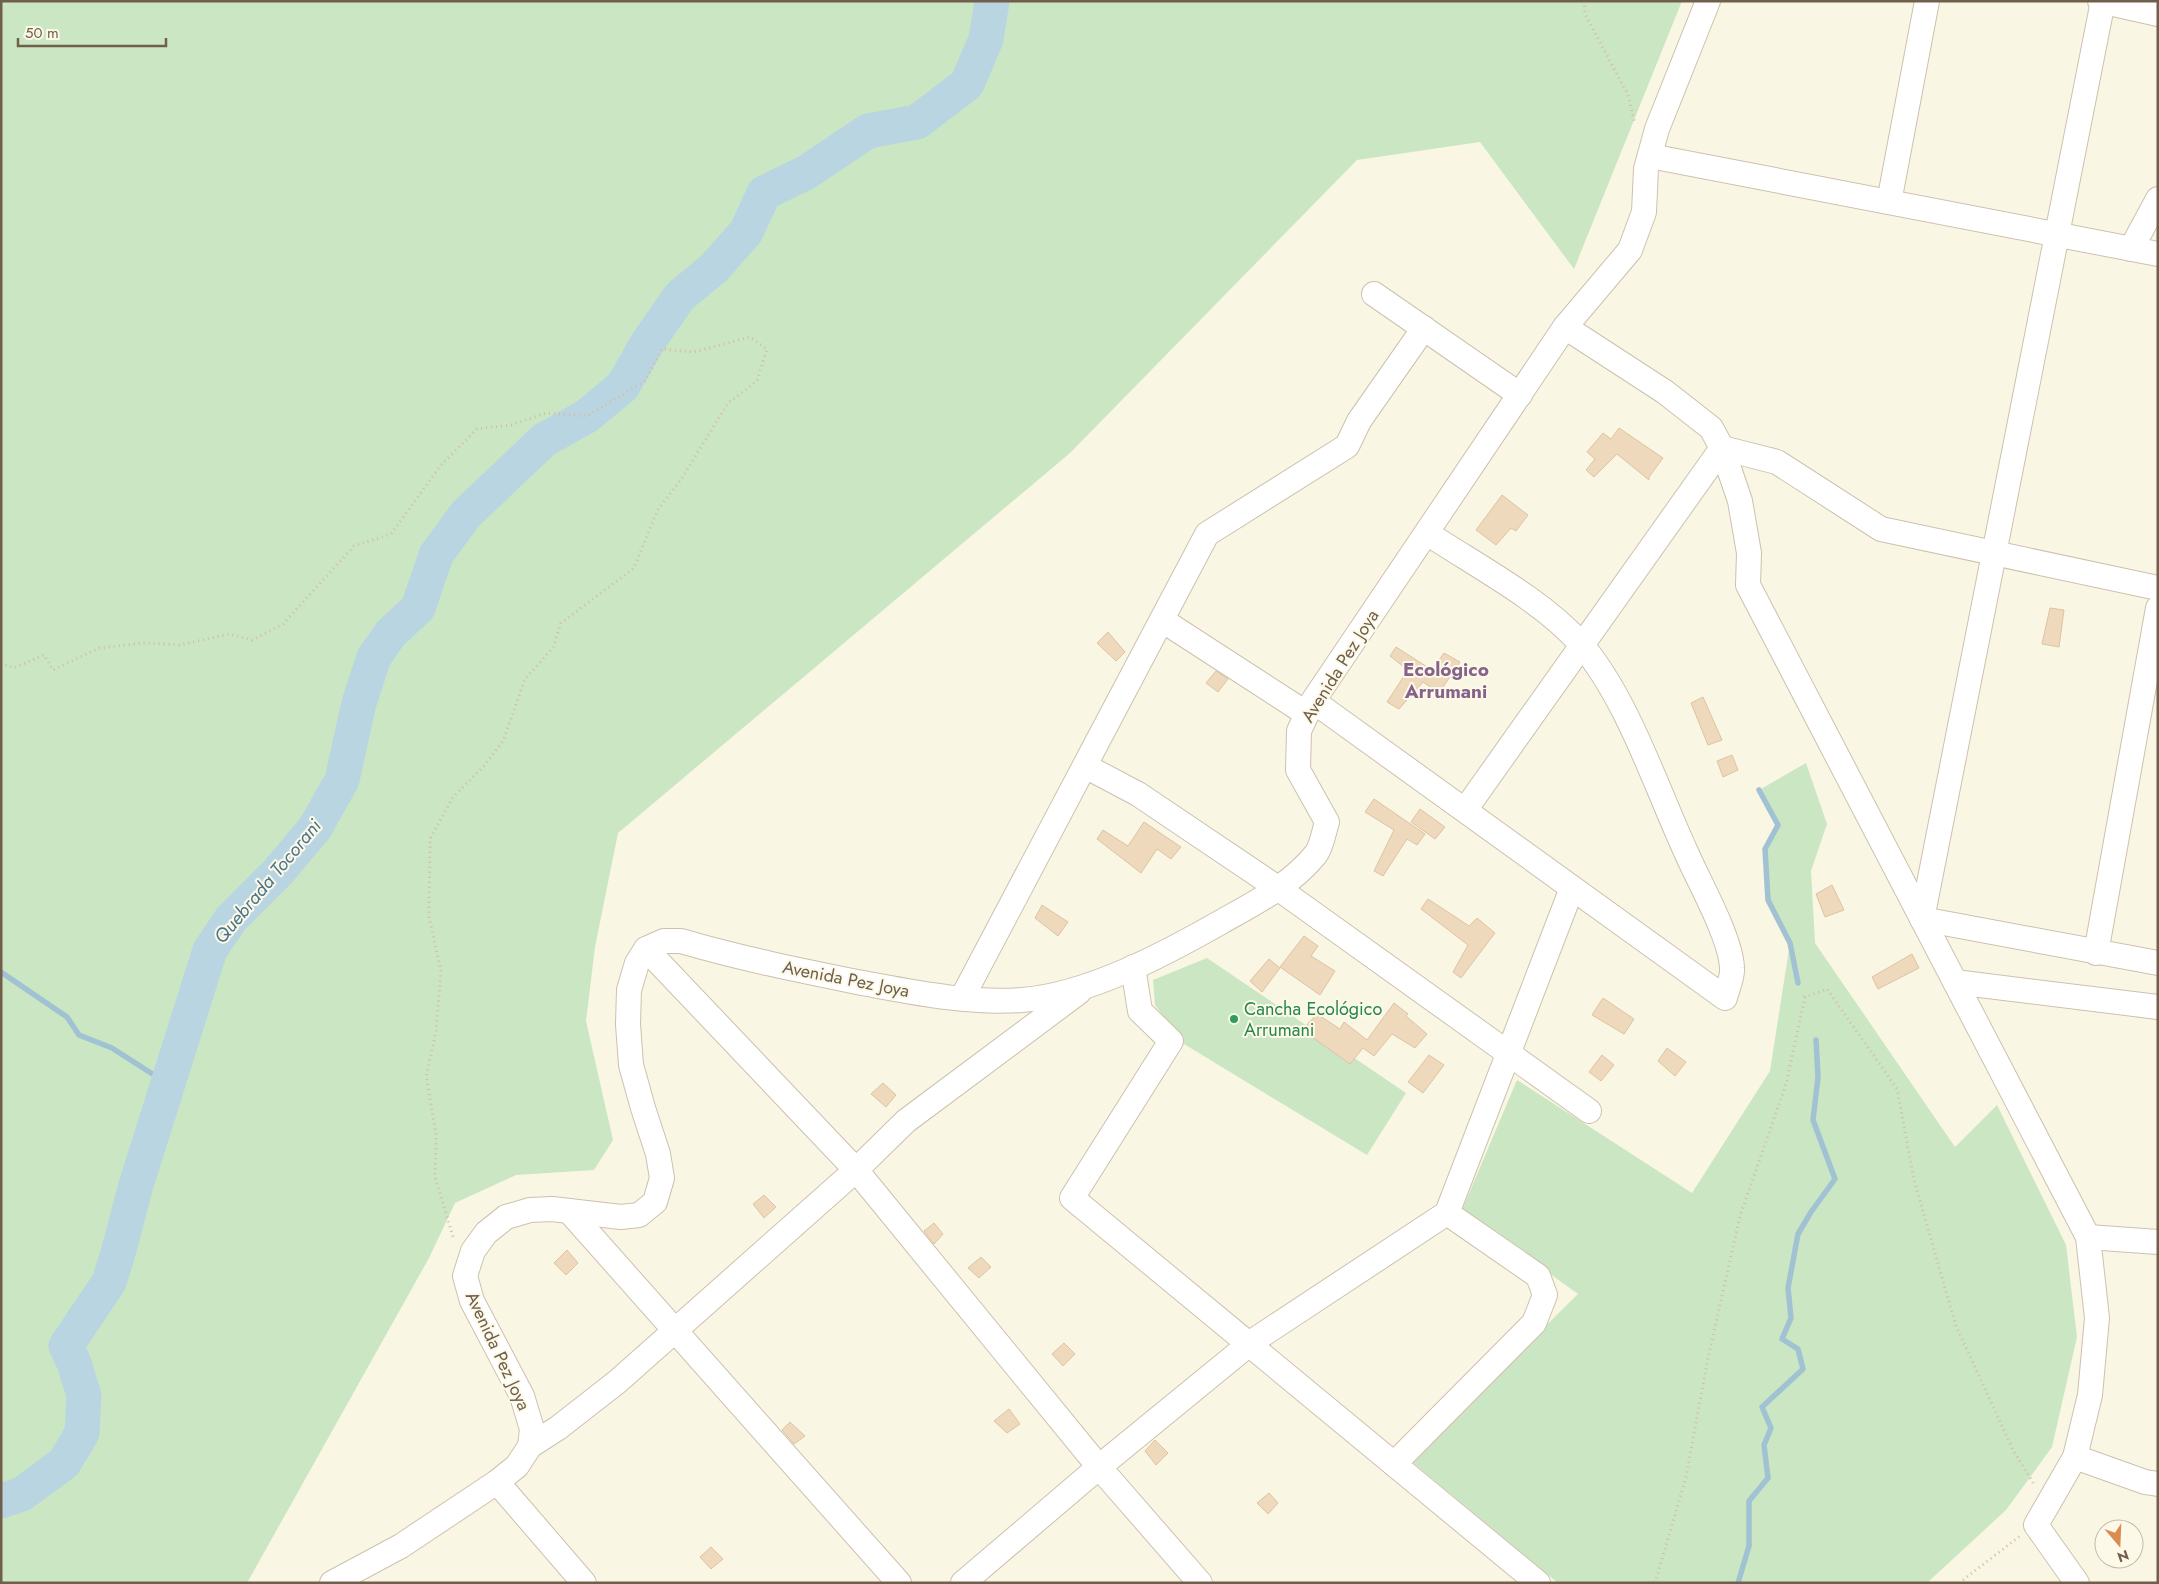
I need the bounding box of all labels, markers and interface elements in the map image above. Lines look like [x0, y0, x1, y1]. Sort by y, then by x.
scale bar [18, 15, 165, 47]
text: 50 m [25, 22, 59, 44]
street label: Avenida Pez Joya [1295, 604, 1385, 728]
district label: Ecológico Arrumani [1403, 656, 1489, 705]
water label: Quebrada Tocorani [207, 812, 328, 949]
street label: Avenida Pez Joya [780, 954, 912, 1004]
place label: Cancha Ecológico Arrumani [1244, 996, 1382, 1043]
marker: Cancha Ecológico Arrumani [1228, 1013, 1240, 1025]
street label: Avenida Pez Joya [459, 1287, 537, 1415]
north arrow [2094, 1519, 2144, 1569]
text: N [2115, 1545, 2132, 1568]

